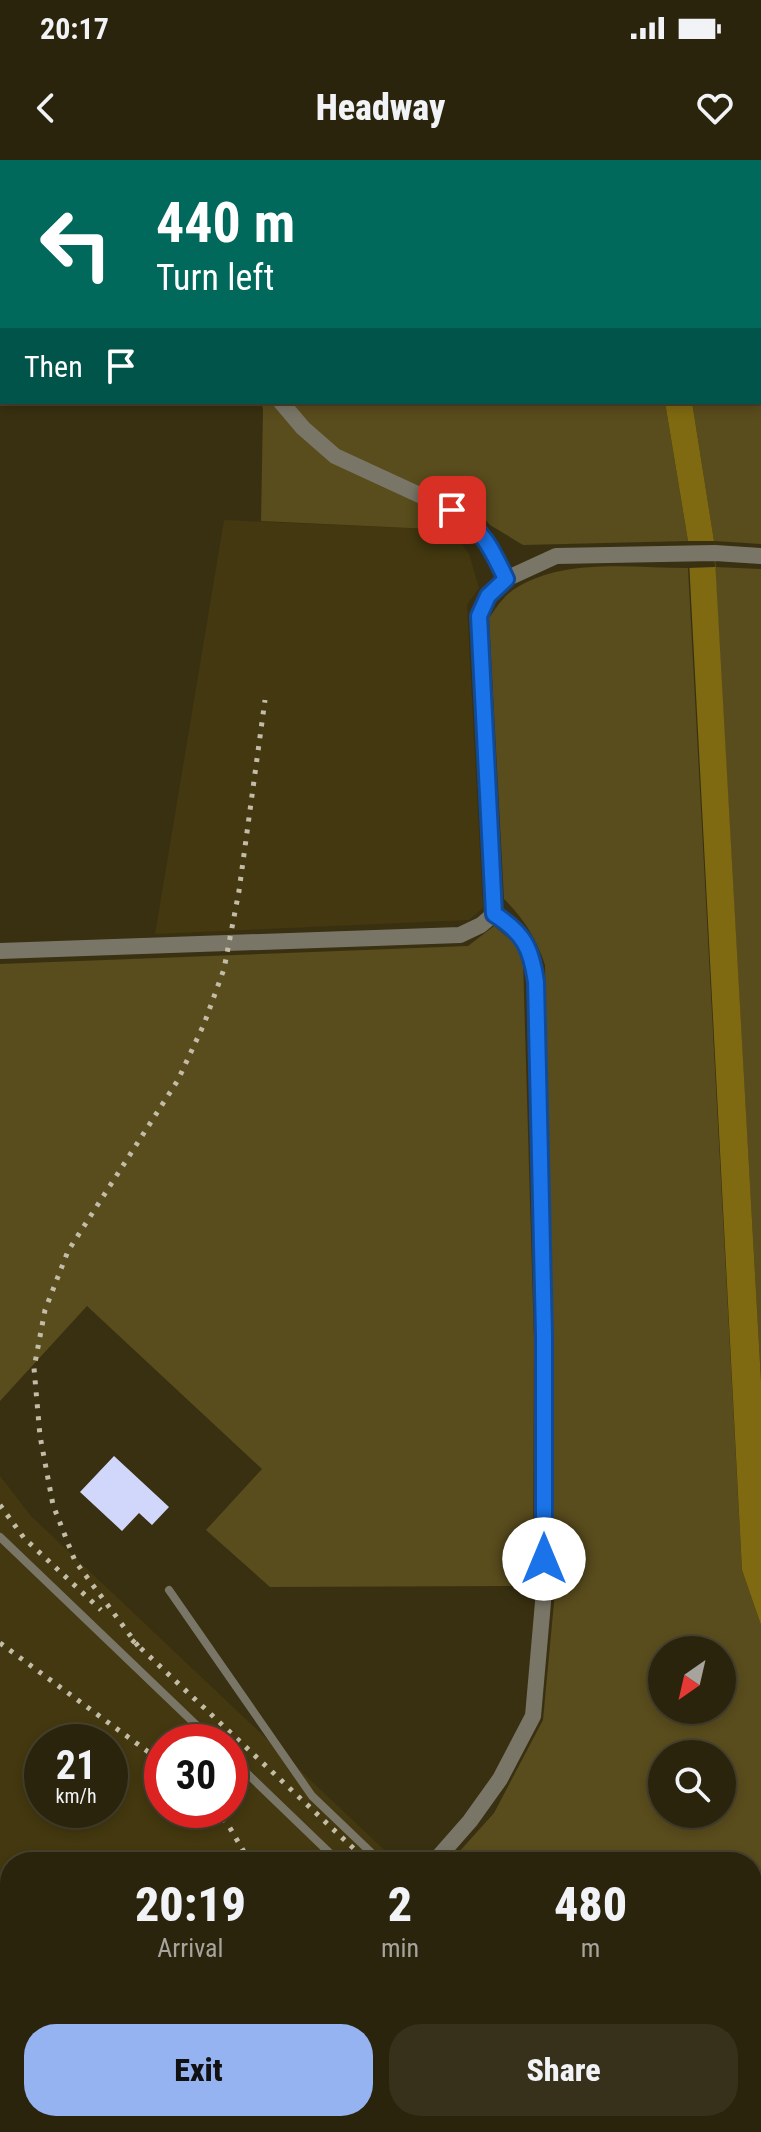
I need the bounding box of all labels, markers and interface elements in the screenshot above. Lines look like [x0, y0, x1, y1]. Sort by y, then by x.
text: 20:17 [40, 11, 109, 46]
icon: back [24, 86, 68, 130]
icon: heart [693, 86, 737, 130]
text: Headway [316, 87, 445, 129]
text: 440 m [156, 190, 295, 256]
icon: left [24, 192, 128, 296]
text: Turn left [156, 257, 274, 299]
icon: arrive [99, 344, 143, 388]
text: Then [24, 349, 83, 384]
pin [418, 476, 486, 544]
icon: arrive [430, 488, 474, 532]
position arrow [502, 1517, 586, 1601]
north arrow [648, 1636, 736, 1724]
map controls [648, 1636, 736, 1828]
speed limit sign: 30 [144, 1724, 248, 1828]
button: search [648, 1740, 736, 1828]
text: 21 [56, 1742, 96, 1789]
text: km/h [55, 1784, 97, 1808]
text: 20:19 [135, 1876, 246, 1933]
text: 2 [388, 1876, 412, 1933]
text: 480 [554, 1876, 627, 1933]
text: Arrival [157, 1933, 224, 1963]
text: min [381, 1933, 419, 1963]
text: m [581, 1933, 600, 1963]
button: Exit [24, 2024, 373, 2116]
button: Share [389, 2024, 738, 2116]

